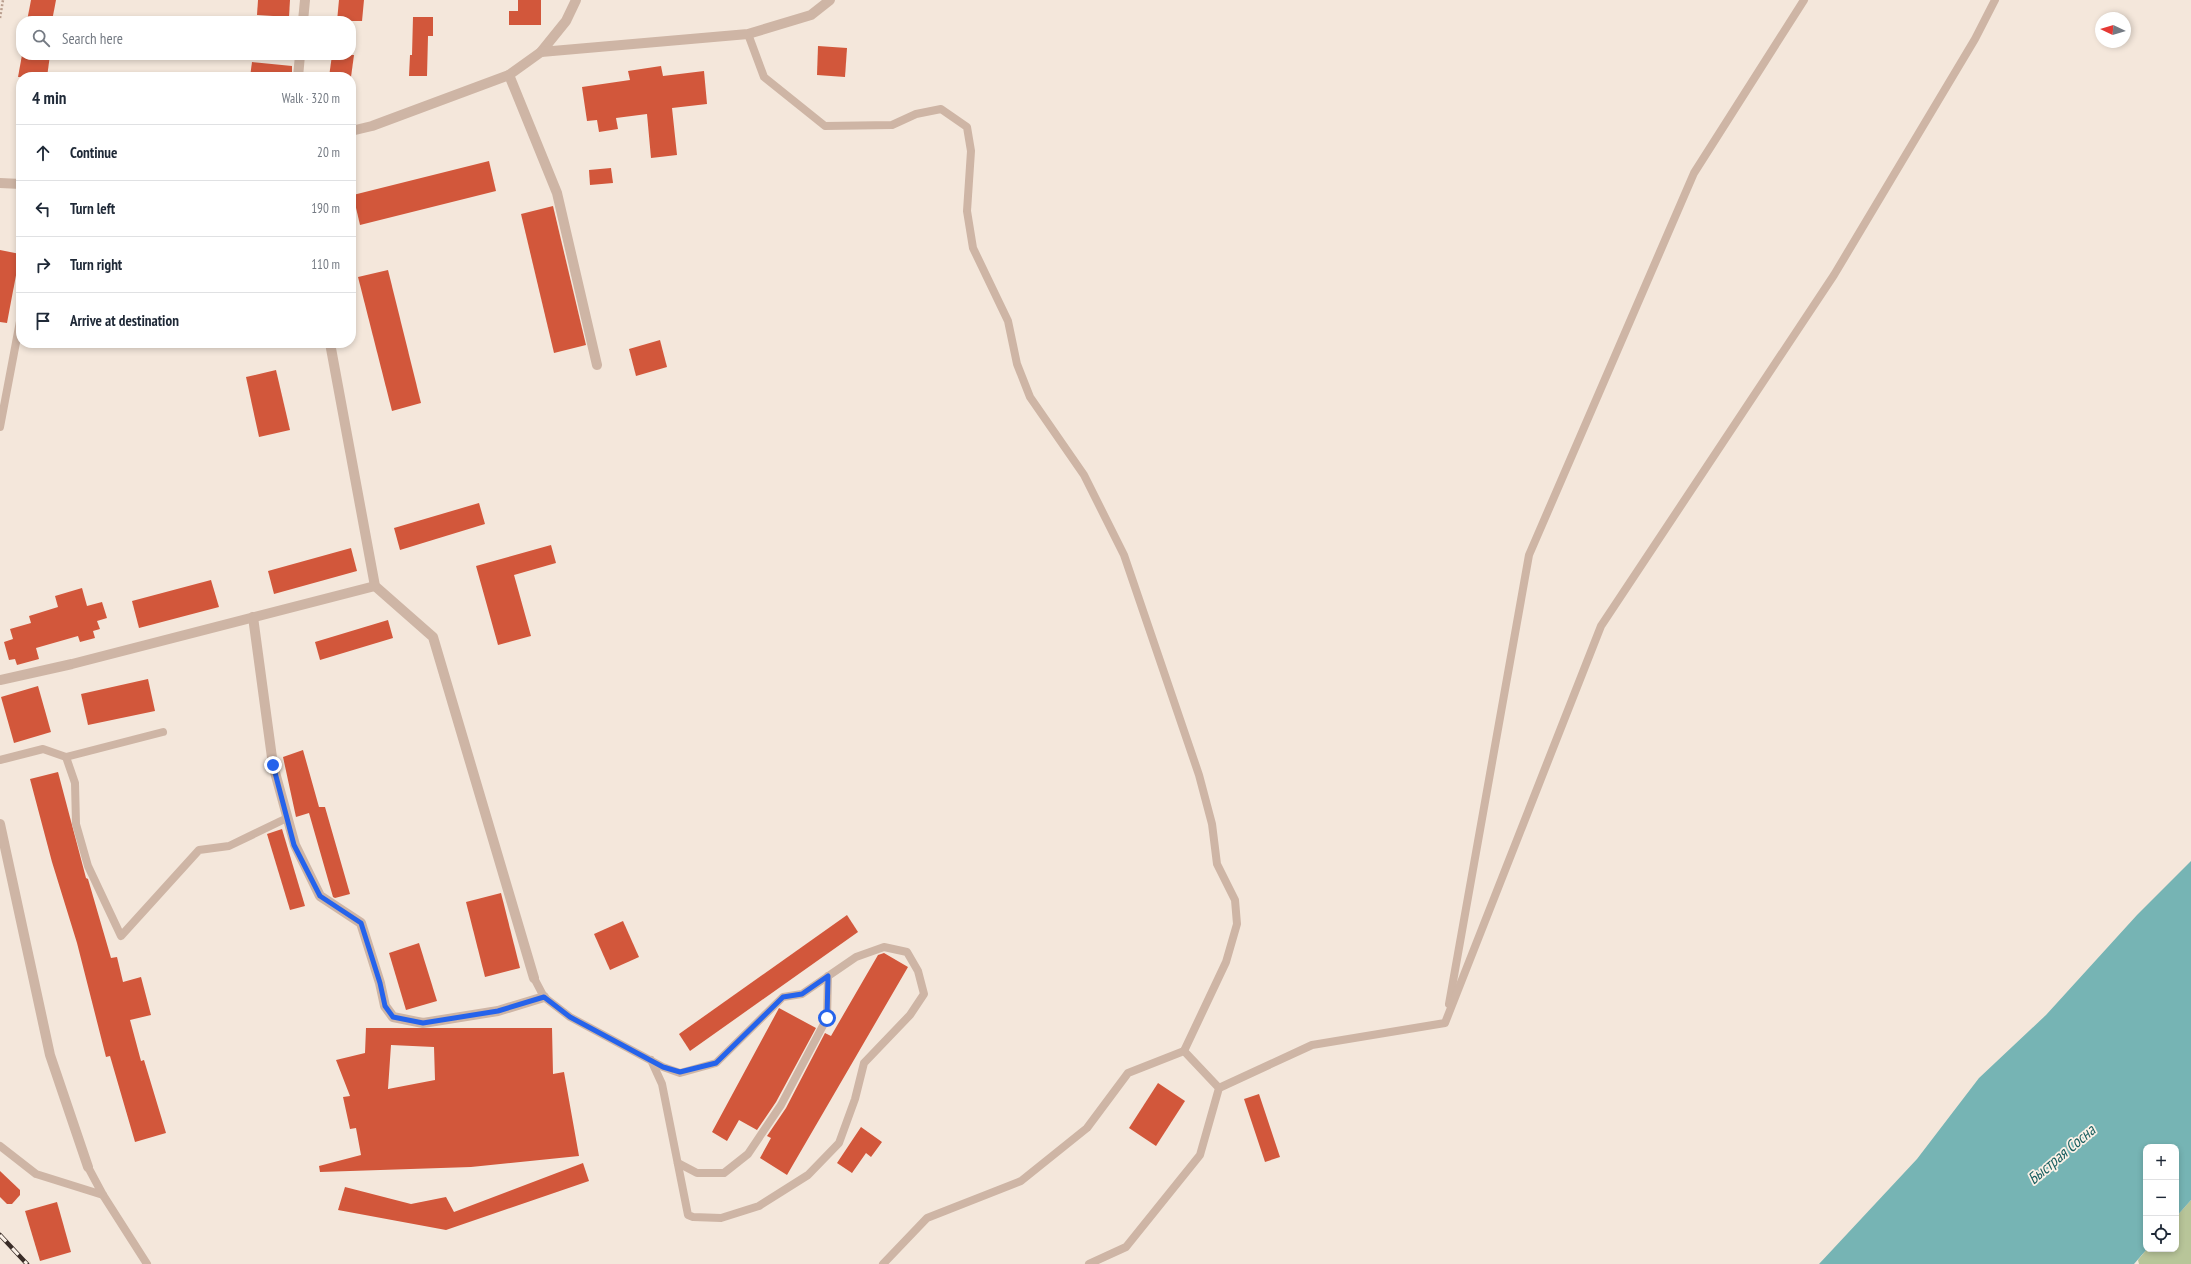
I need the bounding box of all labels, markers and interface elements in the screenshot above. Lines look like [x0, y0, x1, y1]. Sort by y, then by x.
north arrow [2095, 12, 2131, 48]
search box [16, 16, 356, 60]
icon: search [30, 27, 52, 49]
text: Search here [62, 29, 123, 48]
text: 4 min [32, 87, 66, 109]
text: Walk · 320 m [282, 90, 340, 107]
icon: ahead [32, 142, 54, 164]
text: Continue [70, 143, 117, 162]
text: 20 m [317, 144, 340, 161]
icon: left [32, 198, 54, 220]
text: Turn left [70, 199, 115, 218]
text: 190 m [311, 200, 340, 217]
icon: right [32, 254, 54, 276]
text: Turn right [70, 255, 122, 274]
text: 110 m [311, 256, 340, 273]
icon: arrive [32, 310, 54, 332]
text: Arrive at destination [70, 311, 179, 330]
route end [264, 756, 282, 774]
route start [818, 1009, 836, 1027]
water label: Быстрая Сосна [2023, 1119, 2100, 1188]
map controls [2143, 1144, 2179, 1252]
button: + [2143, 1144, 2179, 1180]
button: − [2143, 1180, 2179, 1216]
button: locate [2143, 1216, 2179, 1252]

